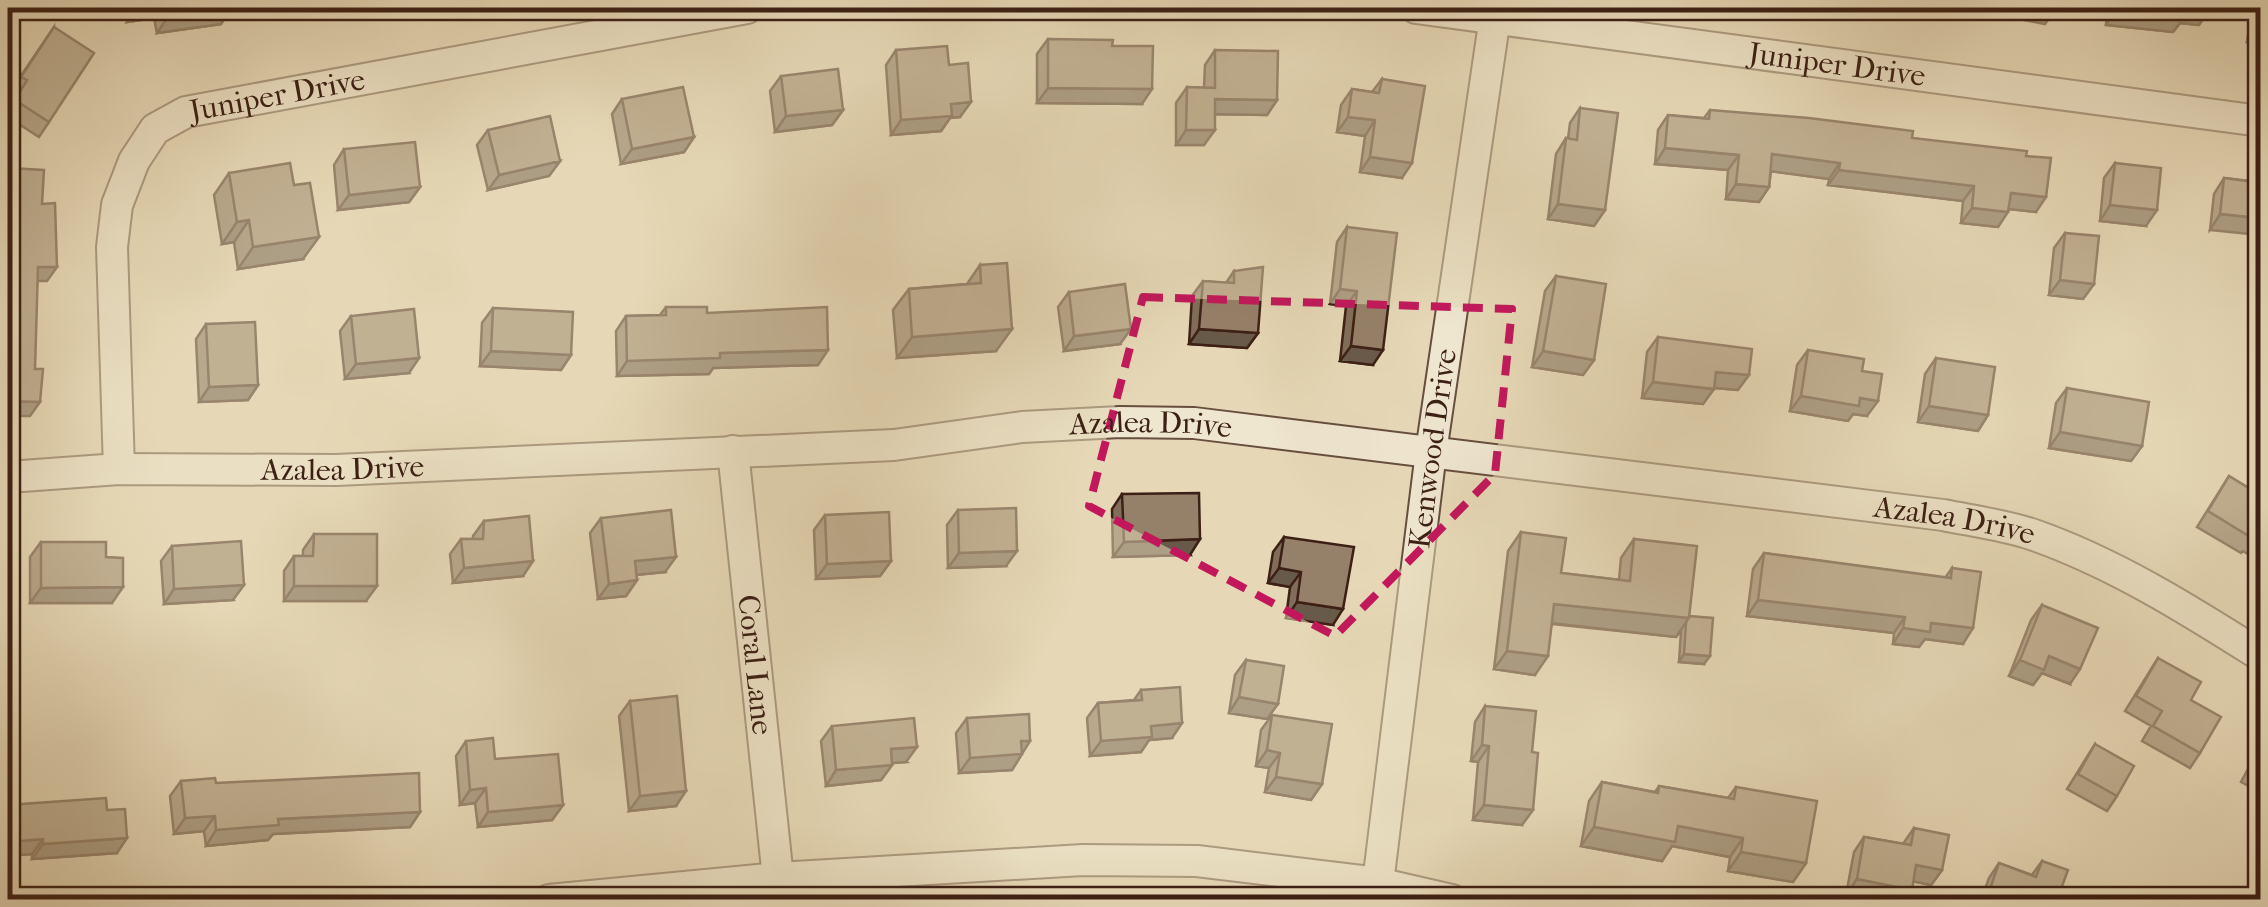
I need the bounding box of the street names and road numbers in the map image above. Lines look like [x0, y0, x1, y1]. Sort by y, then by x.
street label: Juniper Drive [1745, 35, 1928, 94]
street label: Juniper Drive [185, 62, 368, 129]
street label: Kenwood Drive [1402, 346, 1464, 550]
street label: Azalea Drive [1067, 405, 1234, 446]
street label: Azalea Drive [260, 449, 425, 488]
street label: Azalea Drive [1871, 490, 2040, 552]
street label: Coral Lane [730, 593, 780, 737]

